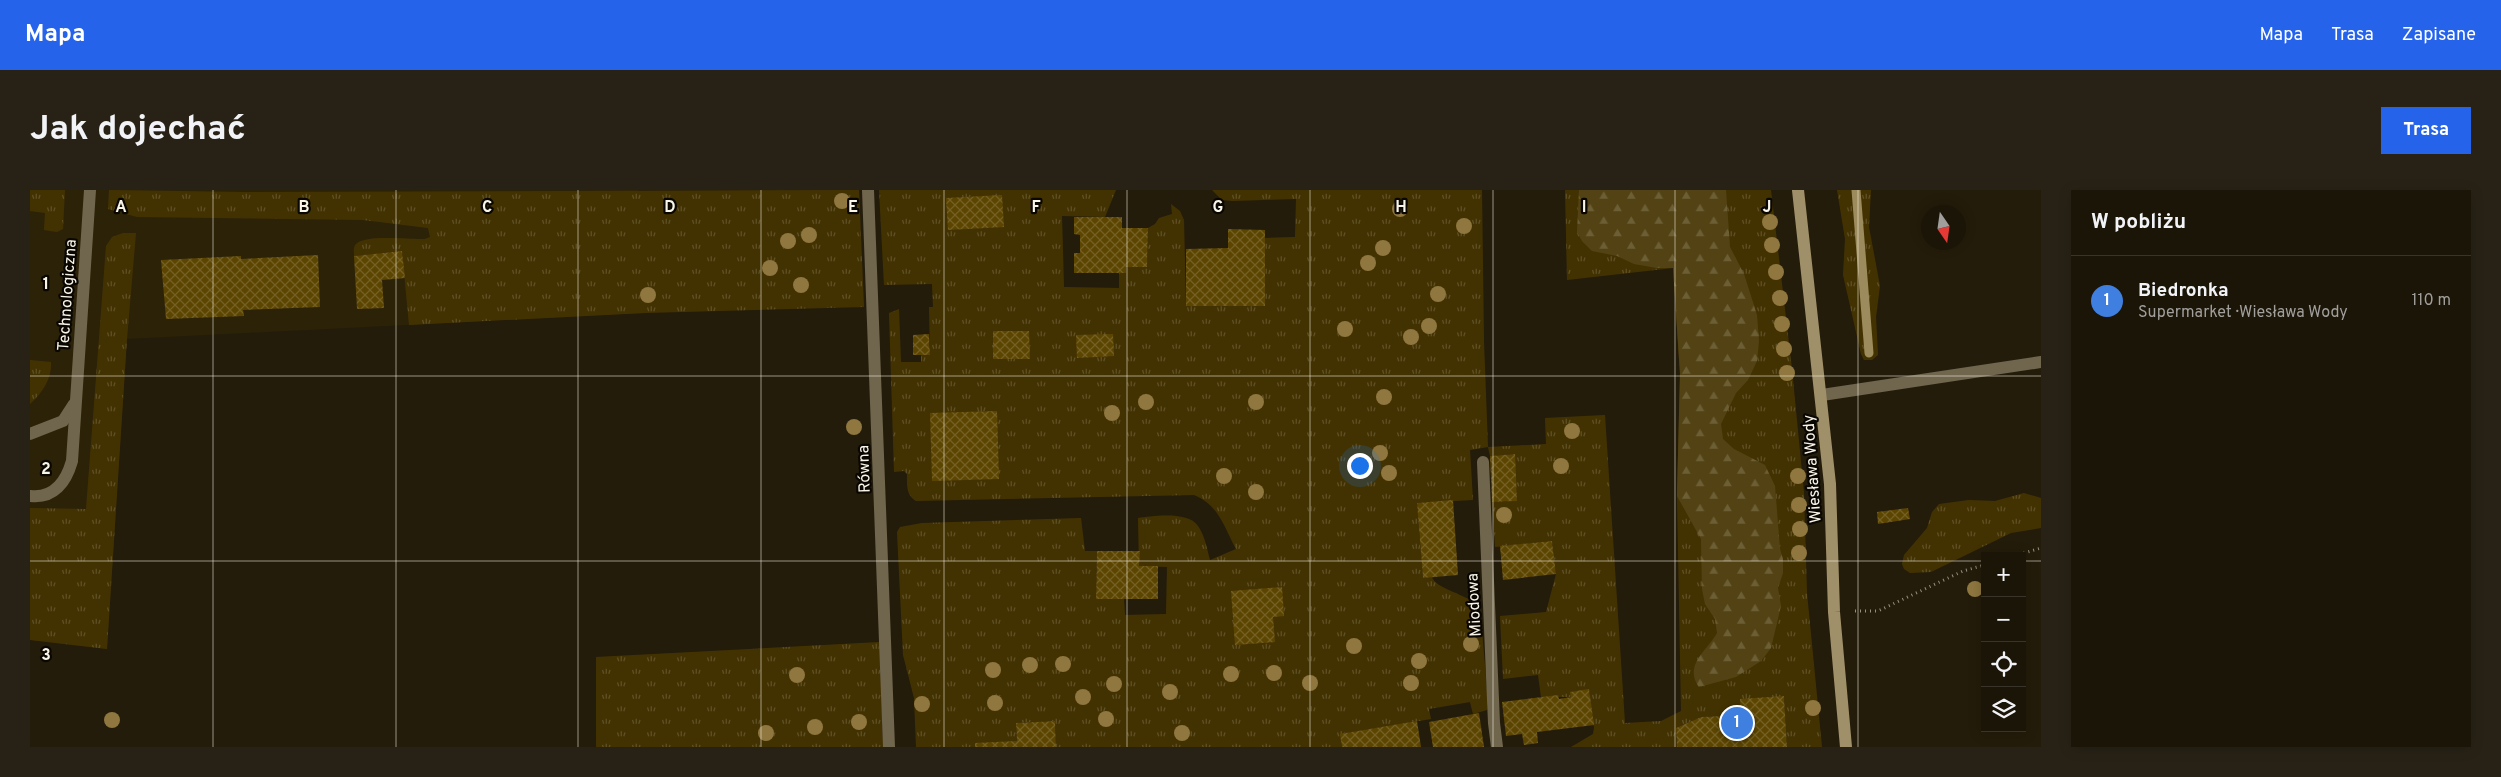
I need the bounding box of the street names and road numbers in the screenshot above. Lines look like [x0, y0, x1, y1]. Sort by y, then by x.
street label: Technologiczna [54, 239, 82, 352]
street label: Wiesława Wody [1799, 414, 1827, 524]
street label: Równa [854, 445, 876, 493]
street label: Miodowa [1463, 573, 1487, 637]

